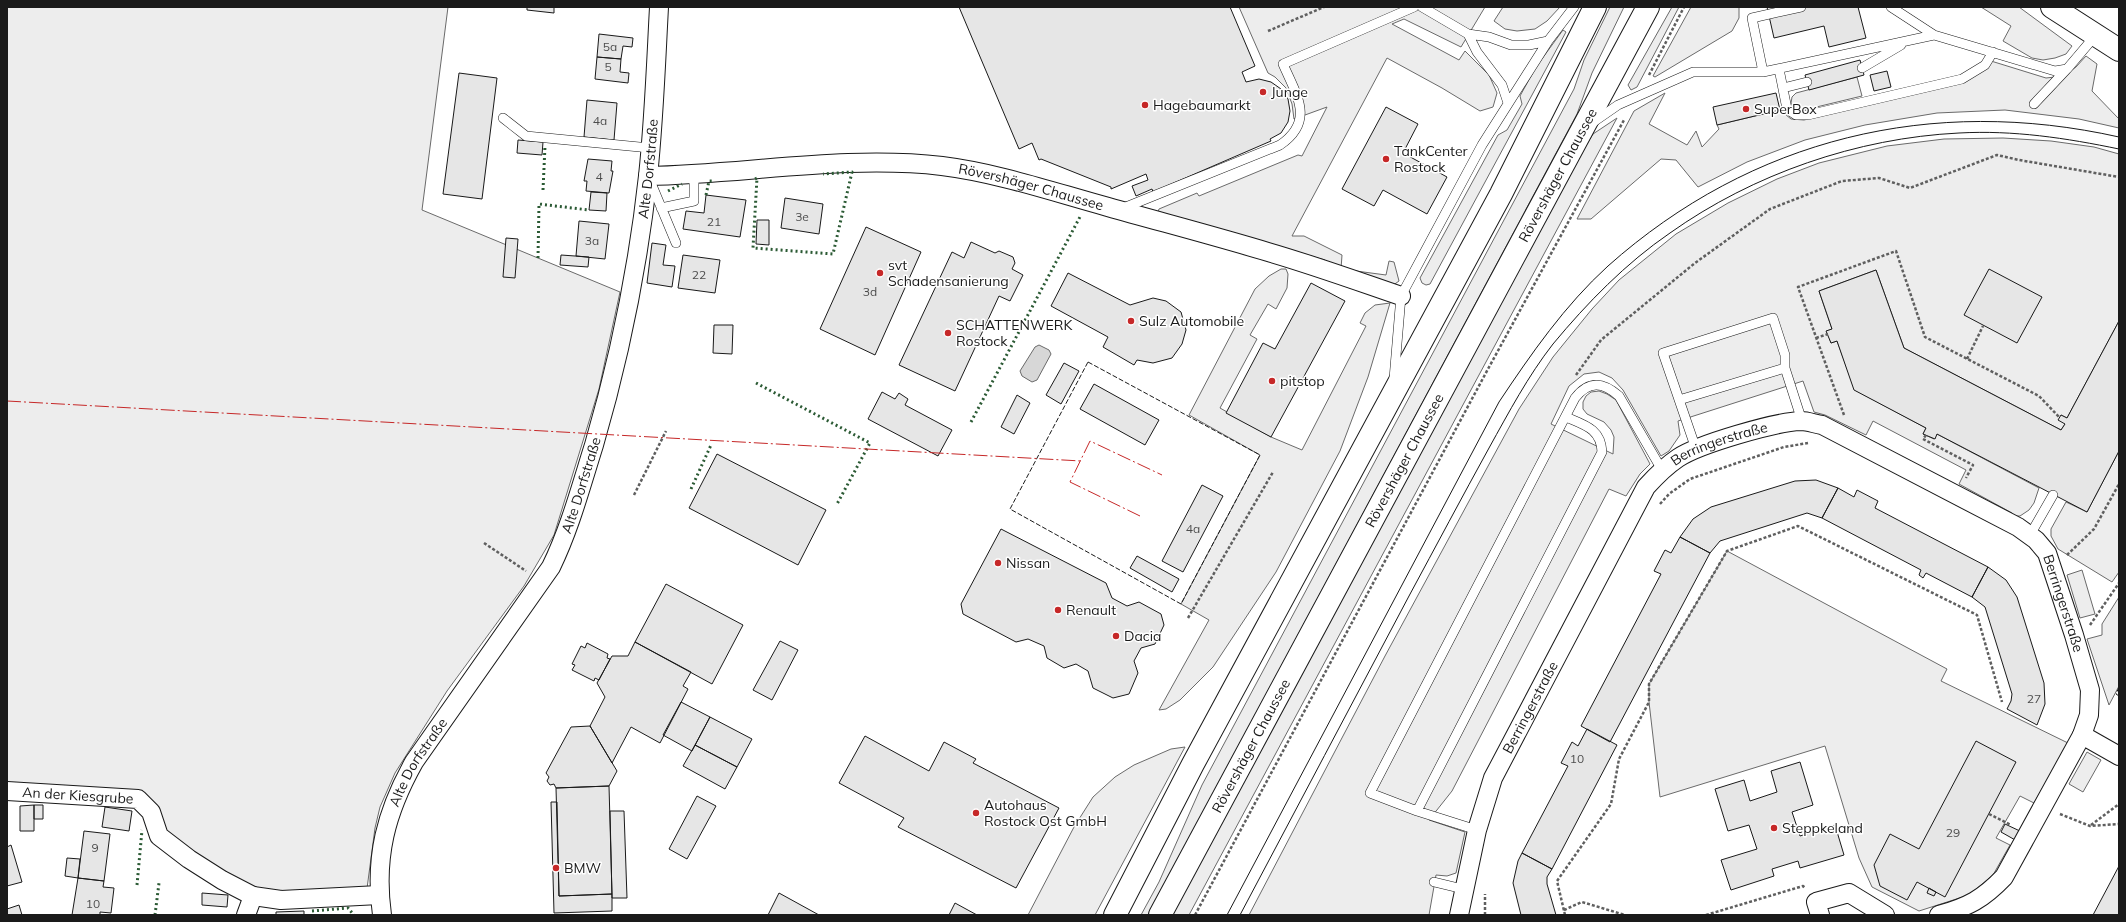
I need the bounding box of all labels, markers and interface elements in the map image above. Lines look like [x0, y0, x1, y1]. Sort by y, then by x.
house number: 5a [603, 39, 617, 54]
house number: 5 [604, 59, 612, 74]
place label: Junge [1271, 83, 1308, 101]
marker: Junge [1258, 87, 1268, 97]
place label: Hagebaumarkt [1153, 96, 1251, 114]
marker: Hagebaumarkt [1140, 100, 1150, 110]
place label: SuperBox [1754, 100, 1817, 118]
marker: SuperBox [1741, 104, 1751, 114]
street label: Rövershäger Chaussee [1514, 105, 1601, 245]
house number: 4a [593, 113, 607, 128]
street label: Alte Dorfstraße [634, 118, 662, 220]
place label: TankCenter Rostock [1394, 142, 1469, 176]
marker: TankCenter Rostock [1381, 154, 1391, 164]
street label: Rövershäger Chaussee [957, 160, 1106, 214]
house number: 4 [595, 169, 603, 184]
house number: 3e [795, 209, 809, 224]
house number: 21 [707, 214, 721, 229]
house number: 3a [585, 233, 599, 248]
place label: svt Schadensanierung [888, 256, 1009, 290]
house number: 22 [692, 267, 706, 282]
marker: svt Schadensanierung [875, 268, 885, 278]
house number: 3d [863, 284, 877, 299]
place label: Sulz Automobile [1139, 312, 1244, 330]
place label: SCHATTENWERK Rostock [956, 316, 1073, 350]
marker: Sulz Automobile [1126, 316, 1136, 326]
marker: SCHATTENWERK Rostock [943, 328, 953, 338]
place label: pitstop [1280, 372, 1325, 390]
marker: pitstop [1267, 376, 1277, 386]
street label: Rövershäger Chaussee [1361, 390, 1448, 530]
street label: Berringerstraße [1667, 418, 1769, 469]
street label: Alte Dorfstraße [557, 435, 605, 536]
house number: 4a [1186, 521, 1200, 536]
street label: Berringerstraße [2039, 552, 2088, 654]
place label: Nissan [1006, 554, 1050, 572]
marker: Nissan [993, 558, 1003, 568]
place label: Renault [1066, 601, 1116, 619]
marker: Renault [1053, 605, 1063, 615]
place label: Dacia [1124, 627, 1162, 645]
marker: Dacia [1111, 631, 1121, 641]
street label: Berringerstraße [1498, 658, 1562, 757]
street label: Rövershäger Chaussee [1208, 676, 1294, 816]
house number: 27 [2027, 691, 2041, 706]
street label: Alte Dorfstraße [385, 715, 451, 809]
house number: 10 [1570, 751, 1584, 766]
street label: An der Kiesgrube [22, 783, 134, 808]
place label: Autohaus Rostock Ost GmbH [984, 796, 1107, 830]
marker: Autohaus Rostock Ost GmbH [971, 808, 981, 818]
place label: Steppkeland [1782, 819, 1863, 837]
marker: Steppkeland [1769, 823, 1779, 833]
house number: 29 [1946, 825, 1960, 840]
house number: 9 [91, 840, 99, 855]
place label: BMW [564, 859, 602, 877]
marker: BMW [551, 863, 561, 873]
house number: 10 [86, 896, 100, 911]

